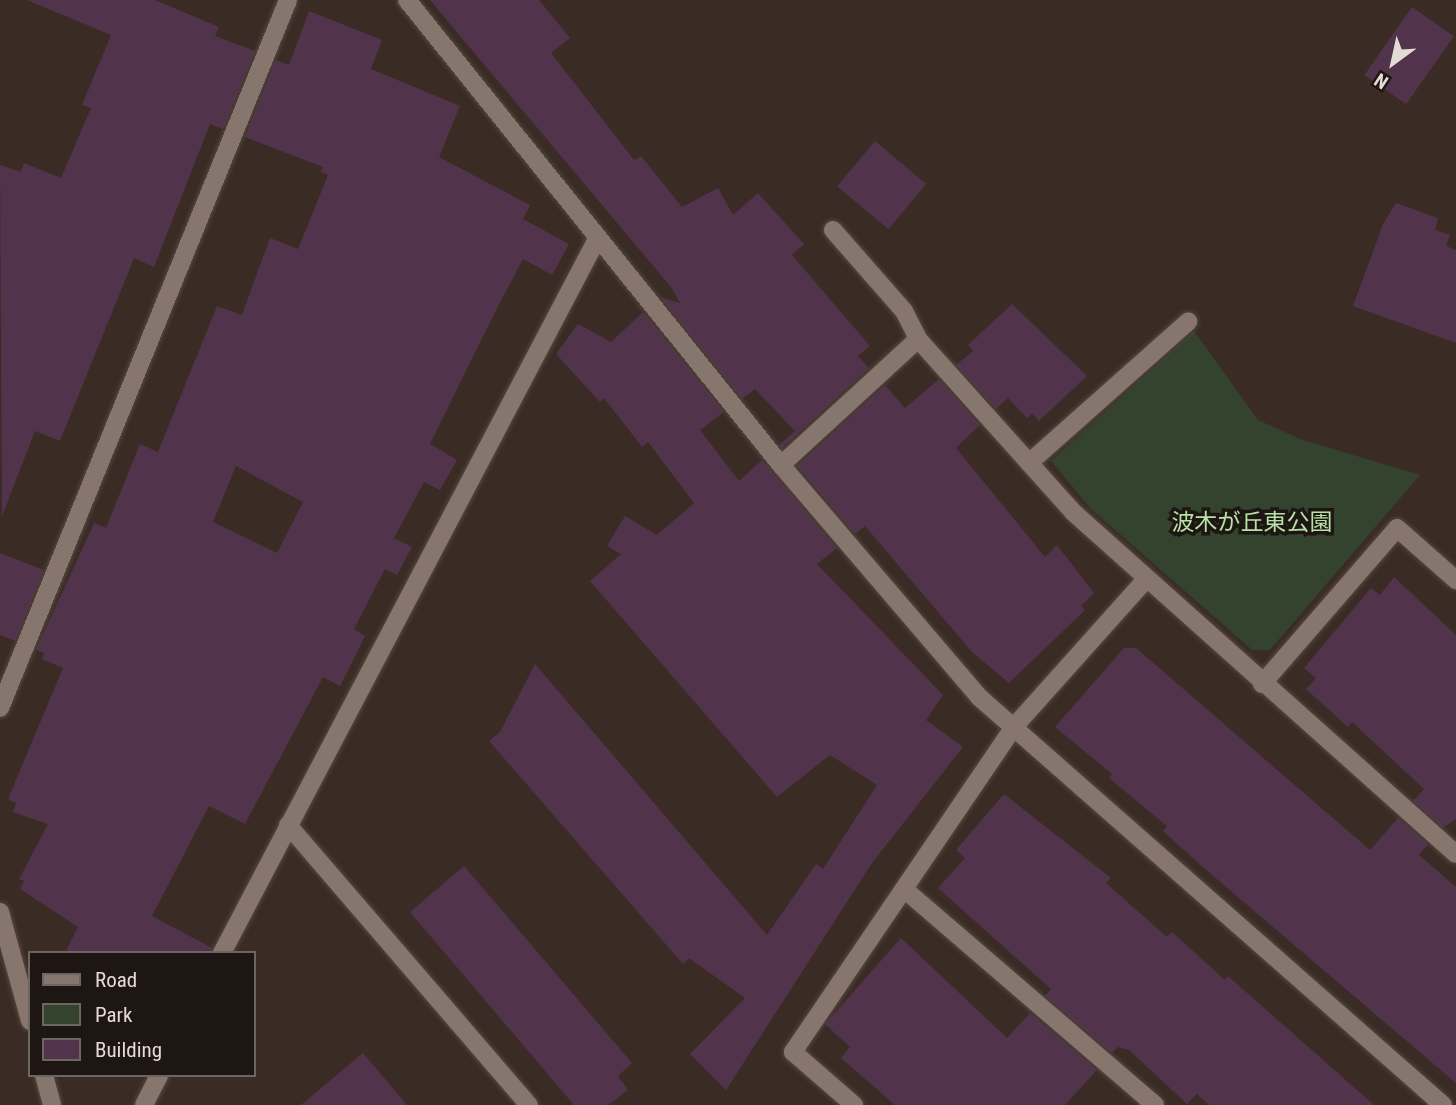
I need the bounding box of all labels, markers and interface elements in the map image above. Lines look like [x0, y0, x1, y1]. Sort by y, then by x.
north arrow [1358, 28, 1428, 98]
text: N [1370, 68, 1392, 94]
park label: 波木が丘東公園 [1172, 509, 1332, 537]
legend [28, 951, 256, 1077]
text: Road [95, 968, 137, 992]
text: Park [95, 1003, 132, 1027]
text: Building [95, 1038, 162, 1062]

